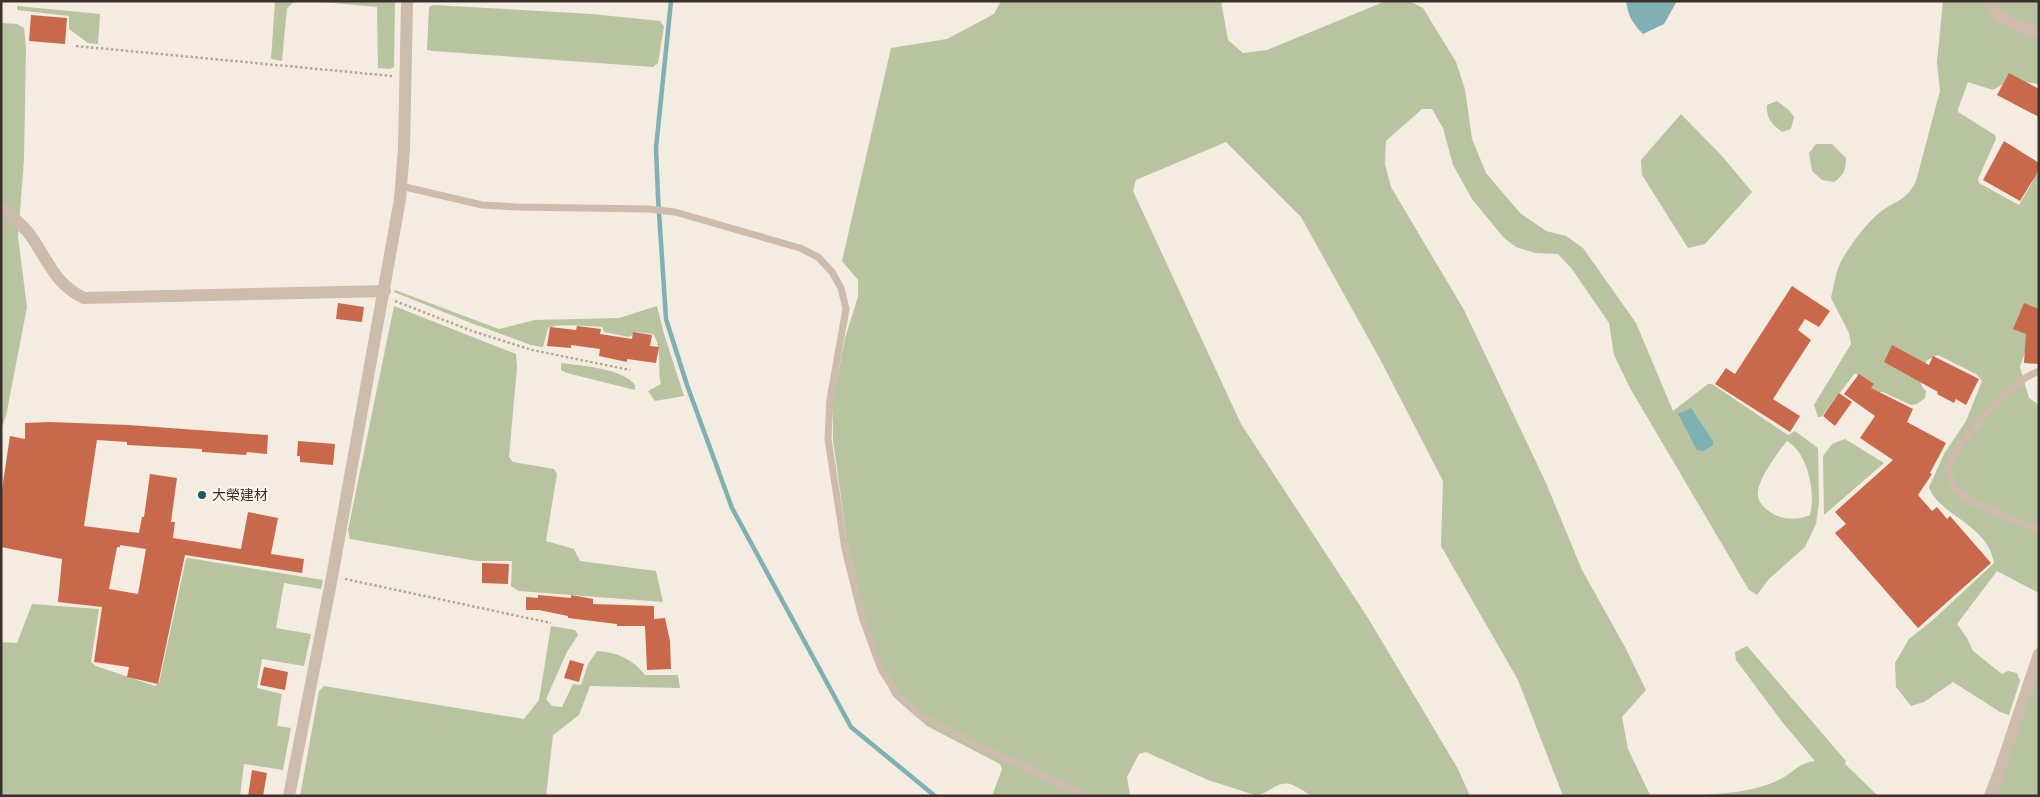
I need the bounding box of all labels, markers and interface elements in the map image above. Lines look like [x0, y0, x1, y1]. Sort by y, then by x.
place label: 大榮建材 [212, 487, 268, 503]
marker: 大榮建材 [196, 489, 208, 501]

